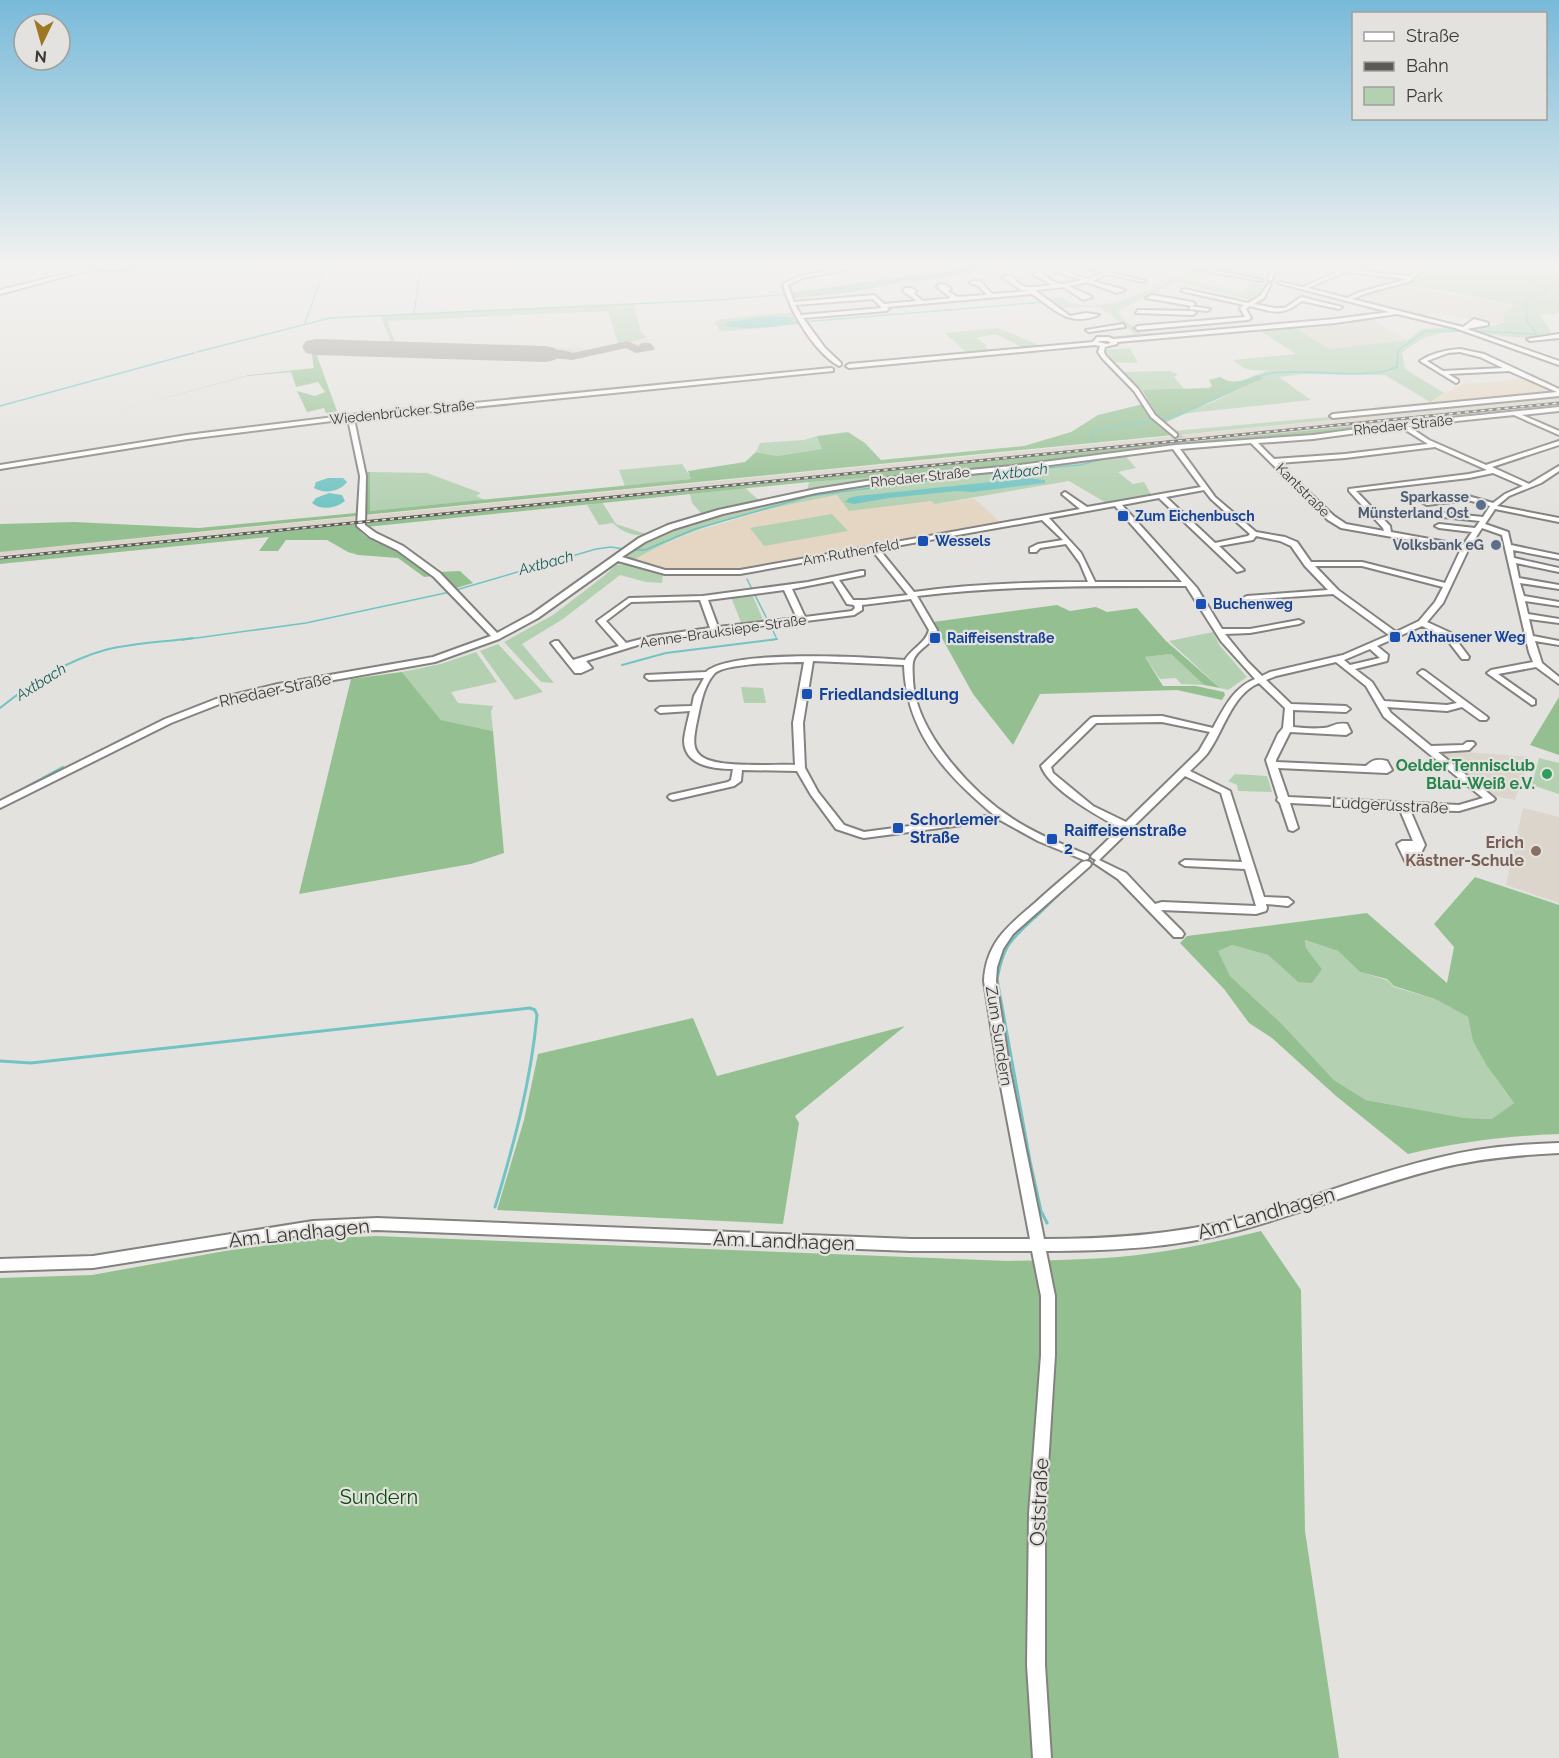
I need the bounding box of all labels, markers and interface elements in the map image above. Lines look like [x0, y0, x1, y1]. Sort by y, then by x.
north arrow [12, 12, 72, 72]
legend [1352, 12, 1547, 120]
text: Straße [1406, 25, 1460, 46]
text: N [34, 46, 48, 66]
text: Bahn [1406, 55, 1449, 76]
text: Park [1406, 85, 1443, 106]
street label: Wiedenbrücker Straße [329, 396, 475, 428]
street label: Rhedaer Straße [1353, 412, 1453, 438]
water label: Axtbach [990, 460, 1049, 484]
street label: Kantstraße [1273, 460, 1333, 520]
street label: Rhedaer Straße [870, 464, 970, 490]
place label: Sparkasse Münsterland Ost [1358, 489, 1470, 521]
marker: Sparkasse Münsterland Ost [1474, 498, 1488, 512]
place label: Zum Eichenbusch [1135, 508, 1255, 524]
marker: Zum Eichenbusch [1116, 509, 1130, 523]
place label: Wessels [935, 533, 991, 549]
marker: Wessels [916, 534, 930, 548]
street label: Am Ruthenfeld [802, 536, 900, 568]
place label: Volksbank eG [1393, 537, 1484, 553]
marker: Volksbank eG [1489, 538, 1503, 552]
water label: Axtbach [516, 547, 575, 579]
place label: Buchenweg [1213, 596, 1293, 612]
marker: Buchenweg [1194, 597, 1208, 611]
street label: Aenne-Brauksiepe-Straße [639, 611, 807, 651]
place label: Axthausener Weg [1407, 629, 1526, 645]
place label: Raiffeisenstraße [947, 630, 1055, 646]
marker: Axthausener Weg [1388, 630, 1402, 644]
marker: Raiffeisenstraße [928, 631, 942, 645]
water label: Axtbach [12, 660, 69, 705]
street label: Rhedaer Straße [217, 669, 333, 711]
place label: Friedlandsiedlung [819, 685, 959, 704]
marker: Friedlandsiedlung [800, 687, 814, 701]
place label: Oelder Tennisclub Blau-Weiß e.V. [1396, 756, 1535, 793]
marker: Oelder Tennisclub Blau-Weiß e.V. [1540, 767, 1554, 781]
street label: Ludgerusstraße [1331, 792, 1449, 818]
place label: Schorlemer Straße [910, 810, 1000, 847]
marker: Schorlemer Straße [891, 821, 905, 835]
place label: Raiffeisenstraße 2 [1064, 821, 1187, 858]
marker: Raiffeisenstraße 2 [1045, 832, 1059, 846]
place label: Erich Kästner-Schule [1405, 833, 1524, 870]
marker: Erich Kästner-Schule [1529, 844, 1543, 858]
street label: Zum Sundern [982, 985, 1016, 1087]
street label: Am Landhagen [1194, 1182, 1338, 1244]
street label: Am Landhagen [227, 1214, 371, 1252]
street label: Am Landhagen [713, 1227, 855, 1255]
street label: Oststraße [1025, 1457, 1053, 1547]
park label: Sundern [340, 1485, 418, 1509]

